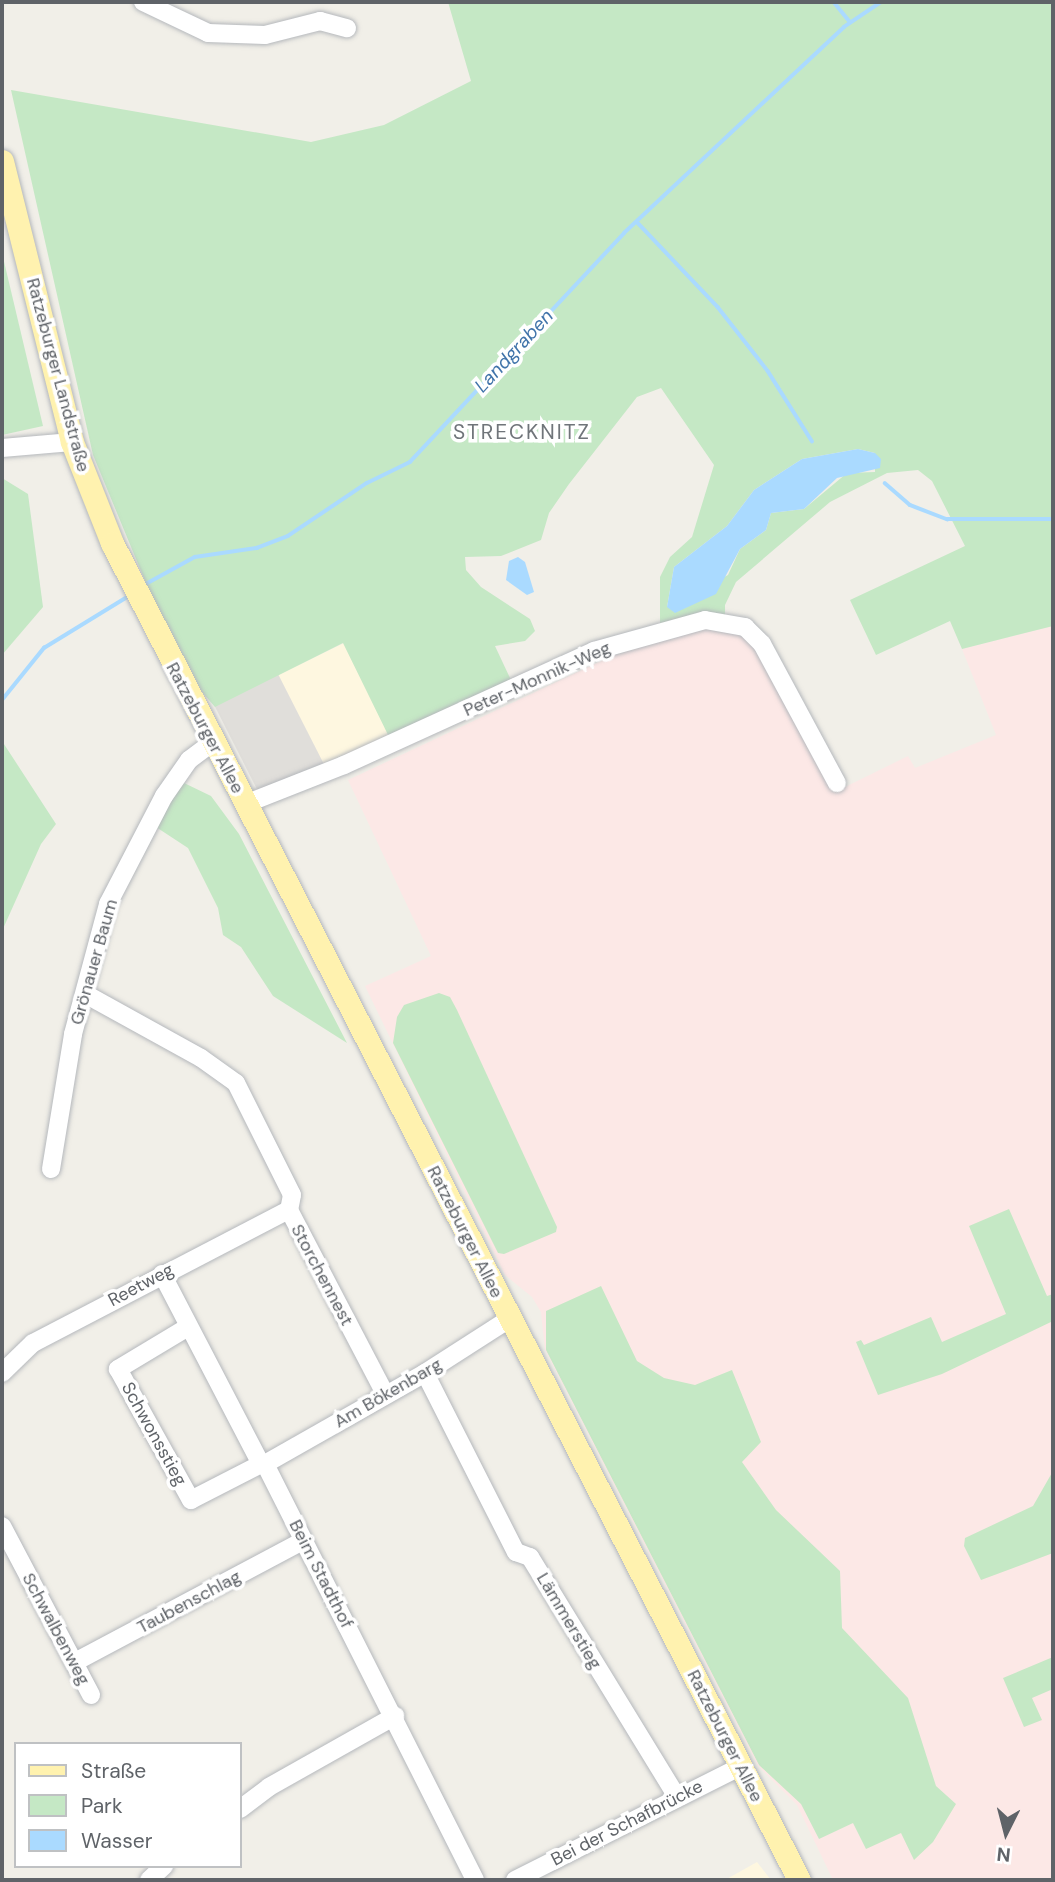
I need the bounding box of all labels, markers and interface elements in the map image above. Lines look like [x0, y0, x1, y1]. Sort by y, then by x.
street label: Ratzeburger Landstraße [22, 276, 94, 474]
water label: Landgraben [470, 305, 558, 397]
district label: STRECKNITZ [454, 419, 590, 445]
street label: Peter-Monnik-Weg [460, 637, 614, 721]
street label: Ratzeburger Allee [161, 659, 249, 797]
street label: Grönauer Baum [66, 897, 122, 1027]
street label: Ratzeburger Allee [422, 1162, 508, 1302]
street label: Storchennest [286, 1221, 358, 1329]
street label: Reetweg [105, 1259, 177, 1311]
street label: Am Bökenbarg [330, 1353, 446, 1433]
street label: Schwonsstieg [117, 1379, 191, 1489]
street label: Beim Stadthof [284, 1516, 358, 1632]
street label: Taubenschlag [134, 1566, 244, 1638]
street label: Schwalbenweg [17, 1569, 95, 1689]
street label: Lämmerstieg [532, 1569, 606, 1673]
street label: Ratzeburger Allee [682, 1666, 768, 1806]
legend [14, 1742, 242, 1868]
text: Straße [81, 1757, 146, 1785]
street label: Bei der Schafbrücke [548, 1775, 706, 1871]
text: Park [81, 1792, 122, 1820]
north arrow [971, 1798, 1041, 1868]
text: Wasser [81, 1827, 153, 1855]
text: N [996, 1841, 1012, 1868]

